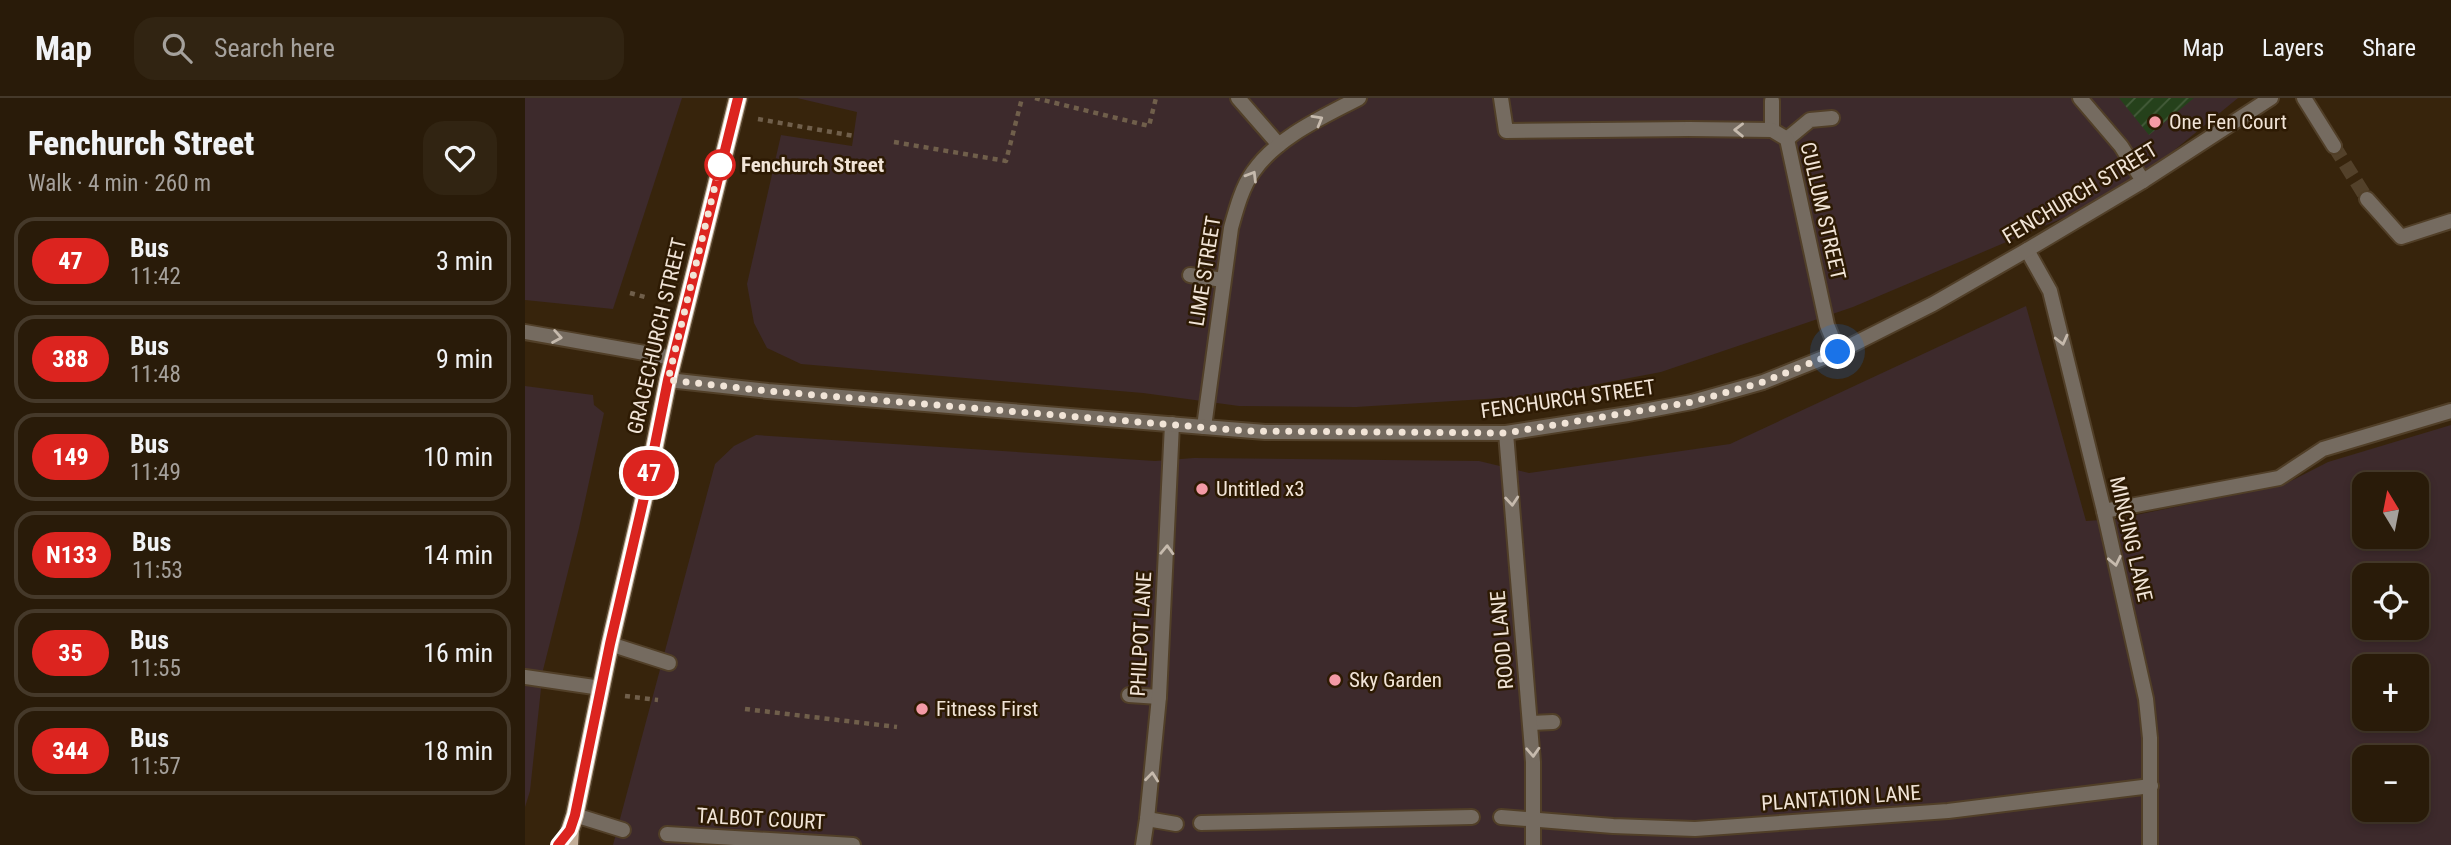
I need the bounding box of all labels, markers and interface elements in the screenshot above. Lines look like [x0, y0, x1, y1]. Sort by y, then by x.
search box [134, 17, 624, 80]
text: Map [35, 29, 92, 68]
icon: search [158, 29, 196, 67]
text: Search here [214, 33, 335, 63]
text: Map [2183, 34, 2224, 62]
text: Layers [2262, 34, 2324, 62]
text: Share [2362, 34, 2416, 62]
place label: One Fen Court [2169, 110, 2287, 134]
marker: One Fen Court [2147, 114, 2163, 130]
one-way arrow [1311, 116, 1324, 129]
button: heart [423, 121, 497, 195]
one-way arrow [1734, 122, 1744, 138]
text: Fenchurch Street [28, 124, 254, 163]
street label: FENCHURCH STREET [1998, 137, 2162, 249]
street label: CULLUM STREET [1795, 140, 1851, 282]
marker: Fenchurch Street [705, 150, 735, 180]
place label: Fenchurch Street [741, 153, 884, 177]
text: Walk · 4 min · 260 m [28, 170, 211, 197]
one-way arrow [1244, 171, 1257, 184]
street label: LIME STREET [1184, 214, 1226, 328]
text: Bus [130, 233, 169, 263]
street label: GRACECHURCH STREET [623, 236, 691, 436]
text: 3 min [436, 246, 493, 276]
text: 47 [58, 247, 83, 275]
text: 11:42 [130, 263, 181, 290]
one-way arrow [551, 329, 563, 344]
text: Bus [130, 331, 169, 361]
your location [1820, 334, 1855, 369]
one-way arrow [2054, 334, 2068, 346]
text: 9 min [436, 344, 493, 374]
text: 388 [52, 345, 89, 373]
text: 11:48 [130, 361, 181, 388]
street label: FENCHURCH STREET [1479, 375, 1657, 423]
text: Bus [130, 429, 169, 459]
text: 10 min [423, 442, 493, 472]
text: 149 [52, 443, 89, 471]
line badge: 47 [617, 450, 681, 496]
text: 11:49 [130, 459, 181, 486]
text: 47 [637, 459, 661, 487]
north arrow [2352, 472, 2429, 550]
map controls [2352, 472, 2429, 822]
street label: MINCING LANE [2105, 474, 2157, 604]
place label: Untitled x3 [1216, 477, 1305, 501]
marker: Untitled x3 [1194, 481, 1210, 497]
one-way arrow [1504, 495, 1519, 506]
text: Bus [132, 527, 171, 557]
text: 14 min [423, 540, 493, 570]
text: N133 [46, 541, 97, 569]
one-way arrow [1159, 545, 1174, 556]
one-way arrow [2107, 555, 2122, 567]
text: 11:53 [132, 557, 183, 584]
button: locate [2352, 563, 2429, 640]
street label: PHILPOT LANE [1126, 571, 1156, 697]
street label: ROOD LANE [1486, 590, 1518, 690]
text: Bus [130, 625, 169, 655]
text: 16 min [423, 638, 493, 668]
text: 35 [58, 639, 83, 667]
button: + [2352, 654, 2429, 731]
text: 11:55 [130, 655, 181, 682]
place label: Sky Garden [1349, 668, 1442, 692]
marker: Sky Garden [1327, 672, 1343, 688]
place label: Fitness First [936, 697, 1038, 721]
marker: Fitness First [914, 701, 930, 717]
text: Bus [130, 723, 169, 753]
text: 18 min [423, 736, 493, 766]
text: 344 [52, 737, 89, 765]
button: − [2352, 745, 2429, 822]
one-way arrow [1525, 746, 1540, 757]
text: 11:57 [130, 753, 181, 780]
one-way arrow [1144, 772, 1159, 783]
street label: PLANTATION LANE [1760, 780, 1922, 816]
street label: TALBOT COURT [696, 804, 826, 834]

